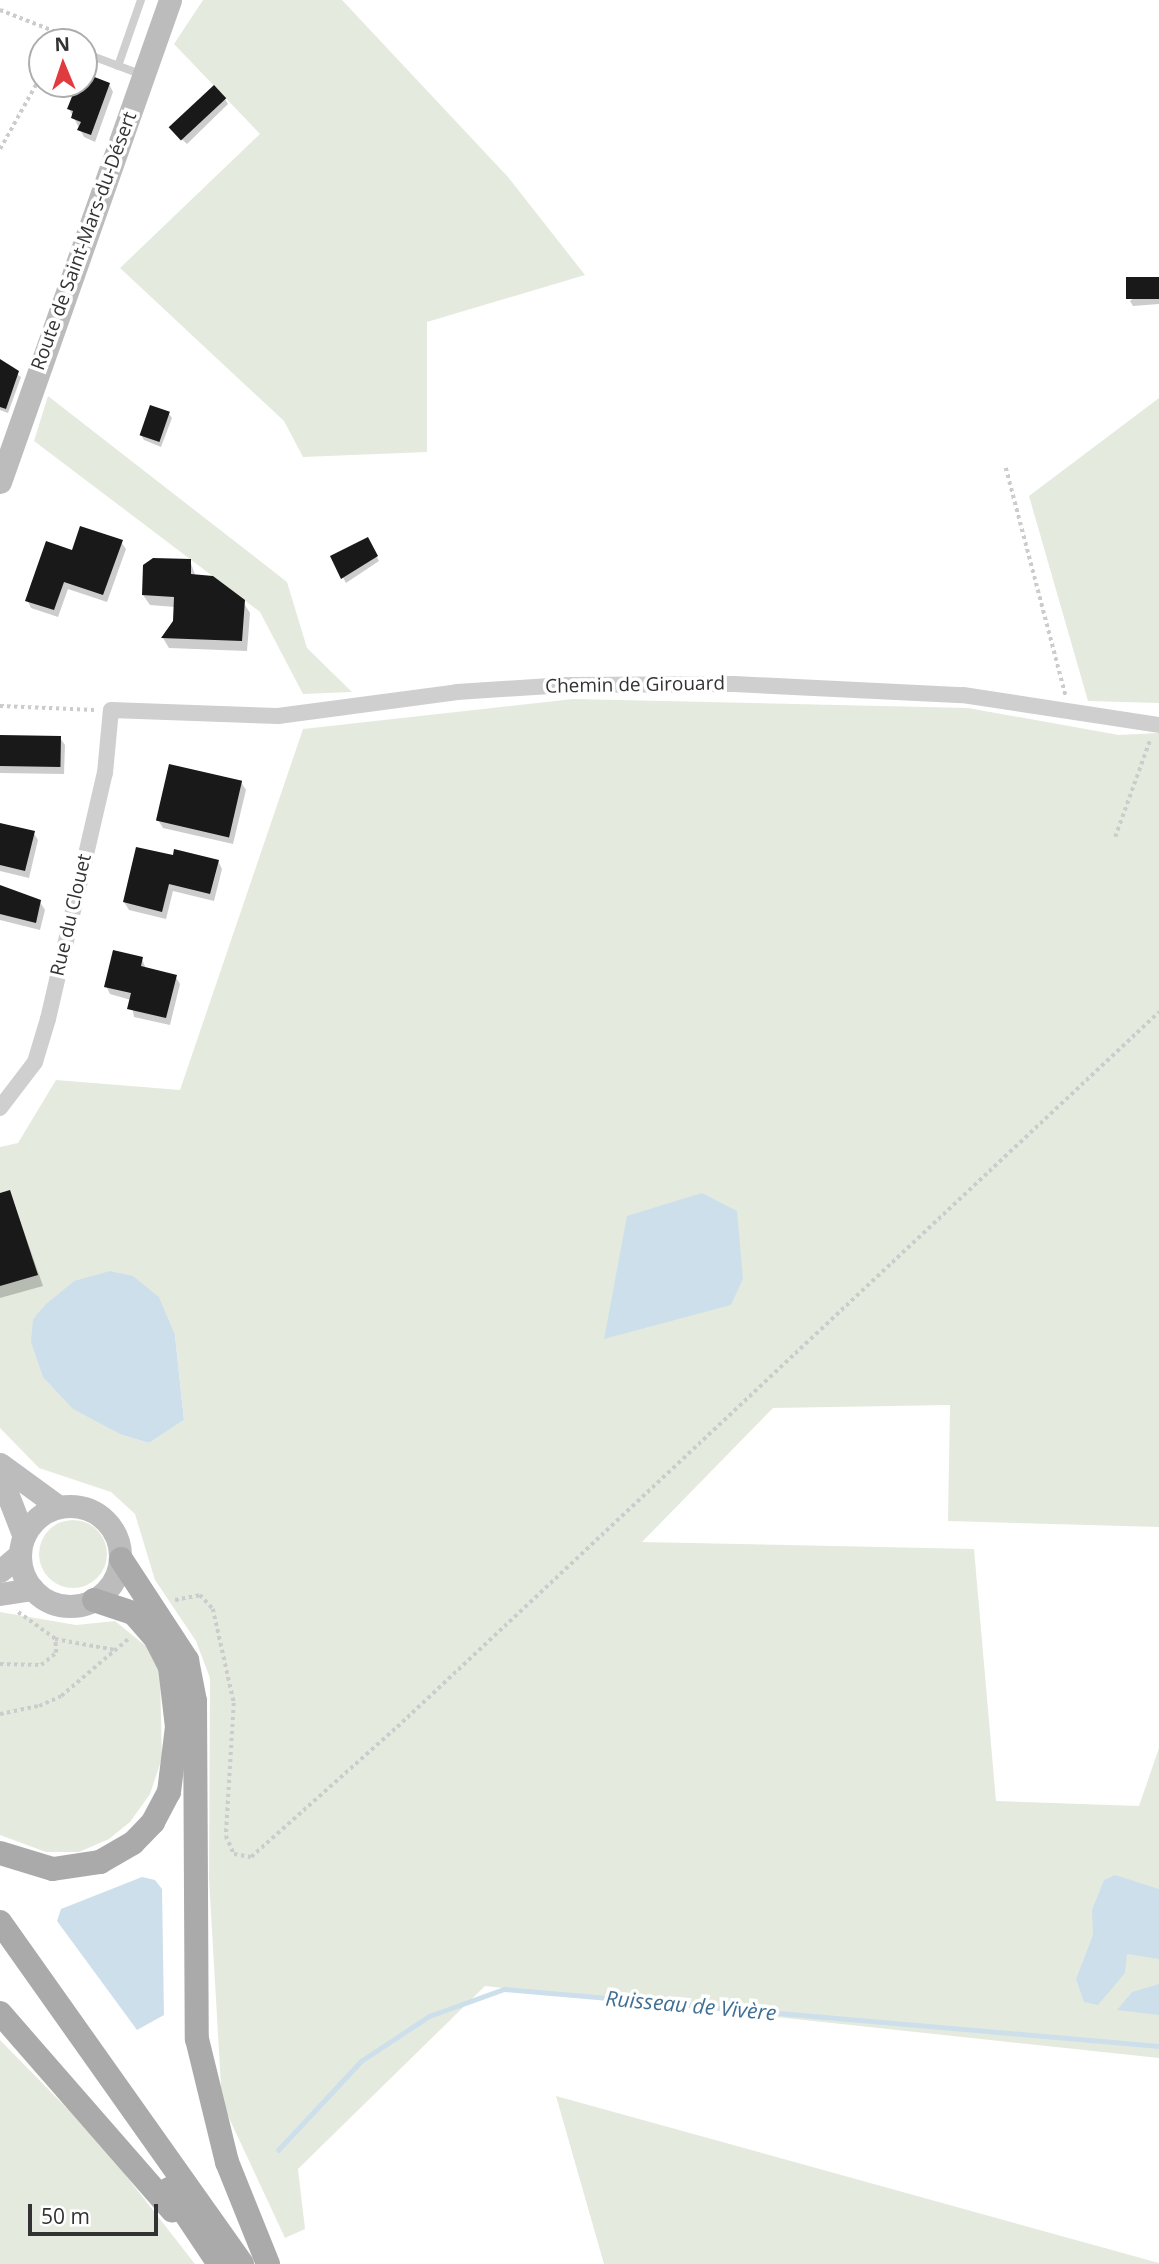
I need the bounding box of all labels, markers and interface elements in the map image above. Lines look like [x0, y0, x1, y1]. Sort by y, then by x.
north arrow [28, 28, 98, 98]
text: N [54, 31, 71, 57]
street label: Route de Saint-Mars-du-Désert [27, 109, 141, 373]
street label: Chemin de Girouard [545, 672, 725, 698]
street label: Rue du Clouet [46, 852, 96, 978]
water label: Ruisseau de Vivère [605, 1985, 777, 2025]
scale bar [32, 2190, 161, 2234]
text: 50 m [41, 2202, 90, 2230]

